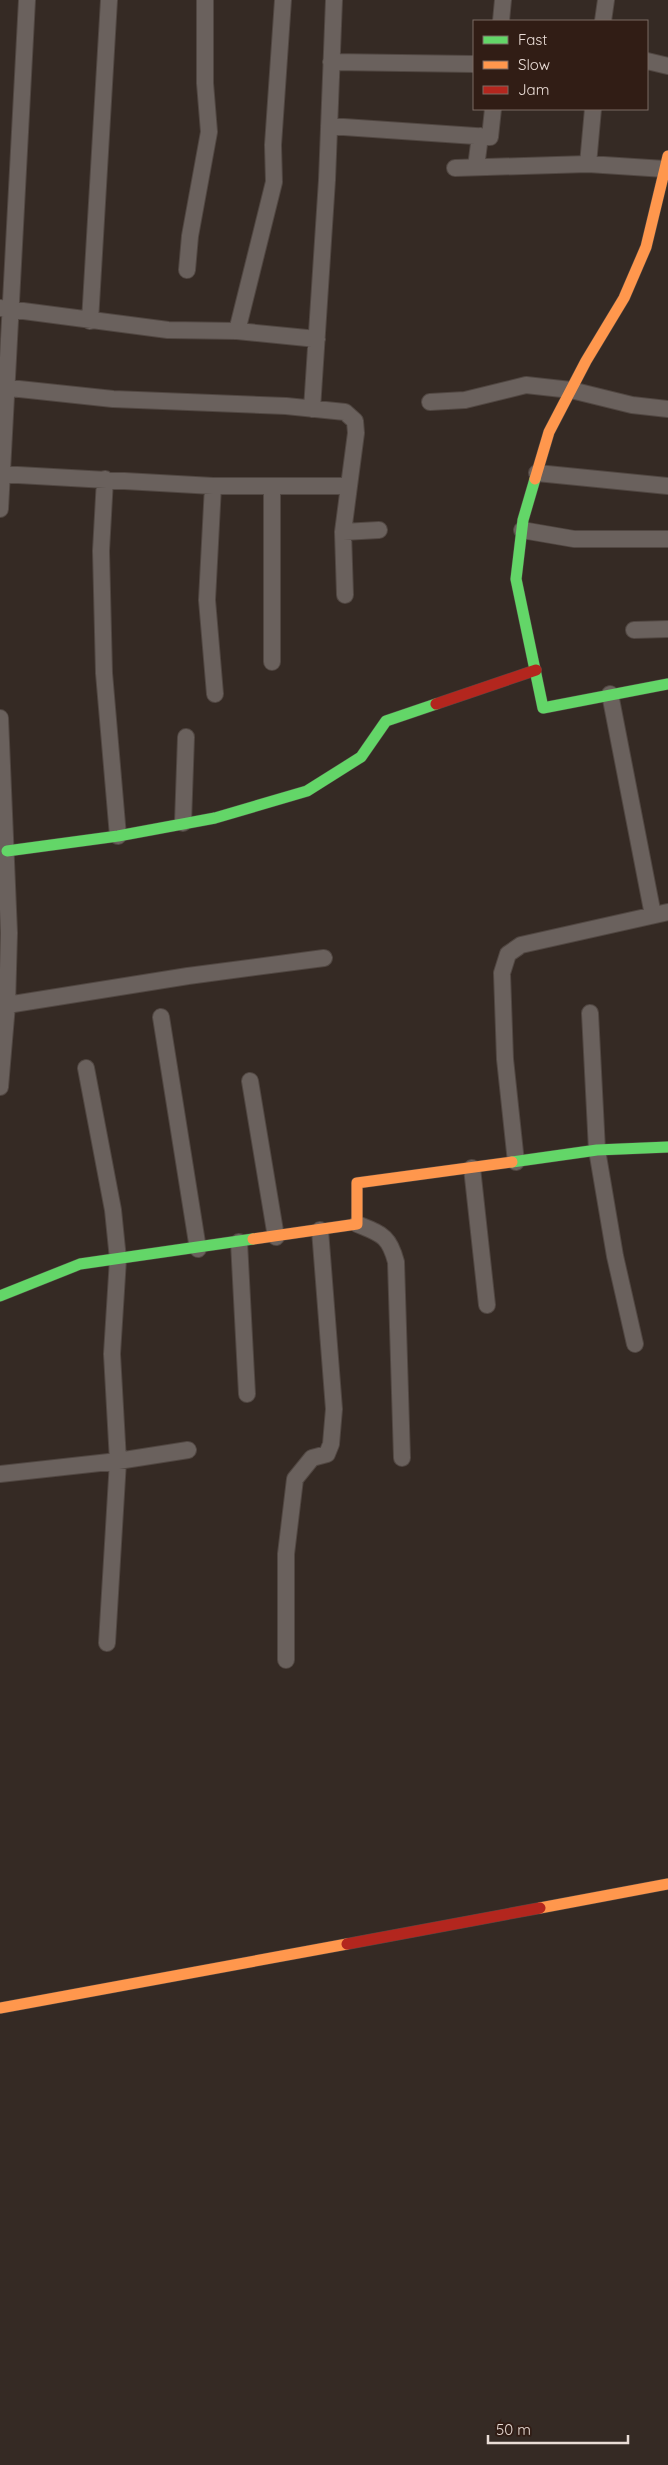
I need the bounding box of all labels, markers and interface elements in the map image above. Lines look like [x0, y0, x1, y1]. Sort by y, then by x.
legend [473, 20, 648, 110]
text: Fast [518, 30, 547, 49]
text: Slow [518, 55, 550, 74]
text: Jam [518, 80, 549, 99]
scale bar [488, 2412, 628, 2444]
text: 50 m [496, 2420, 531, 2439]

